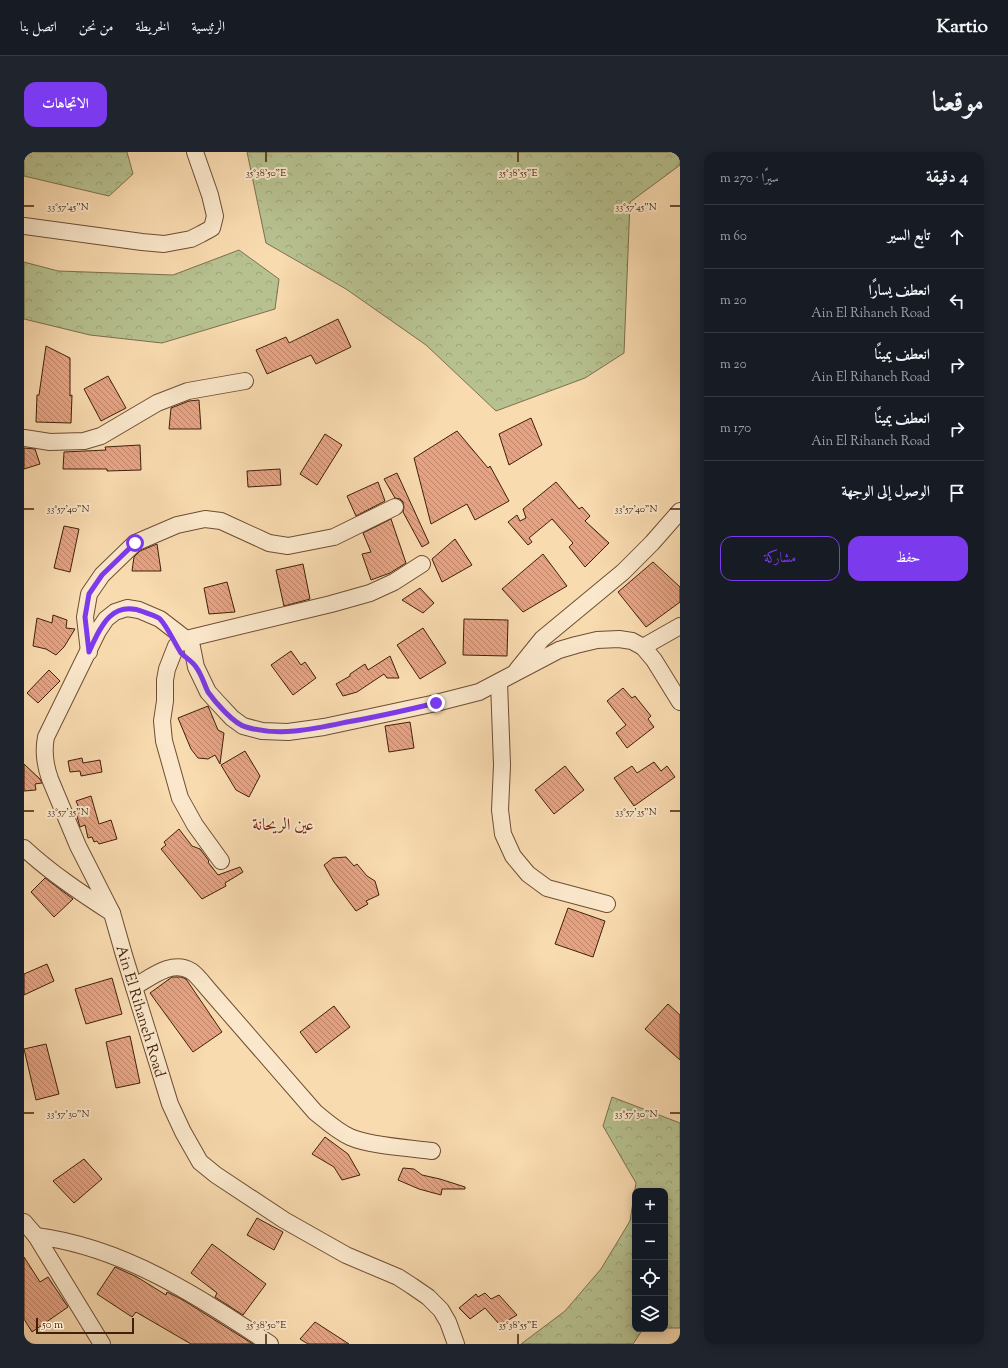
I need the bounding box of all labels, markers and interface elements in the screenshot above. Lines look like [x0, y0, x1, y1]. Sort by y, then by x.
text: Kartio [936, 14, 988, 41]
text: اتصل بنا [20, 18, 57, 38]
text: من نحن [79, 18, 113, 38]
text: الخريطة [135, 18, 170, 38]
text: الرئيسية [192, 18, 225, 38]
button: الاتجاهات [24, 82, 107, 127]
text: موقعنا [932, 84, 984, 124]
text: 35°38'50"E [246, 166, 286, 181]
text: 35°38'55"E [499, 166, 538, 181]
text: 4 دقيقة [926, 166, 968, 190]
text: سيرًا · 270 m [720, 170, 779, 188]
text: 33°57'45"N [47, 200, 89, 215]
text: 33°57'45"N [615, 200, 657, 215]
text: تابع السير [888, 226, 930, 247]
icon: ahead [946, 226, 968, 248]
text: 60 m [720, 228, 747, 246]
text: انعطف يسارًا [869, 281, 930, 302]
icon: left [946, 290, 968, 312]
text: 20 m [720, 292, 747, 310]
text: Ain El Rihaneh Road [811, 305, 930, 323]
text: انعطف يمينًا [875, 345, 930, 366]
icon: right [946, 354, 968, 376]
text: 20 m [720, 356, 747, 374]
text: Ain El Rihaneh Road [811, 369, 930, 387]
text: انعطف يمينًا [875, 409, 930, 430]
icon: right [946, 418, 968, 440]
text: 170 m [720, 420, 751, 438]
text: Ain El Rihaneh Road [811, 433, 930, 451]
text: الوصول إلى الوجهة [841, 482, 930, 503]
icon: arrive [946, 482, 968, 504]
text: 33°57'40"N [47, 502, 89, 517]
text: 33°57'40"N [615, 502, 657, 517]
route start [126, 534, 144, 552]
button: مشاركة [720, 536, 840, 581]
button: حفظ [848, 536, 968, 581]
route end [427, 694, 445, 712]
text: 33°57'35"N [47, 805, 89, 820]
text: 33°57'35"N [615, 805, 657, 820]
district label: عين الريحانة [252, 814, 314, 838]
street label: Ain El Rihaneh Road [109, 943, 170, 1081]
text: 33°57'30"N [47, 1107, 89, 1122]
text: 33°57'30"N [615, 1107, 657, 1122]
map controls [632, 1188, 668, 1332]
button: + [632, 1188, 668, 1224]
button: − [632, 1224, 668, 1260]
button: locate [632, 1260, 668, 1296]
button: layers [632, 1296, 668, 1332]
scale bar [36, 1316, 134, 1335]
text: 50 m [42, 1317, 63, 1333]
text: 35°38'50"E [246, 1318, 286, 1333]
text: 35°38'55"E [499, 1318, 538, 1333]

